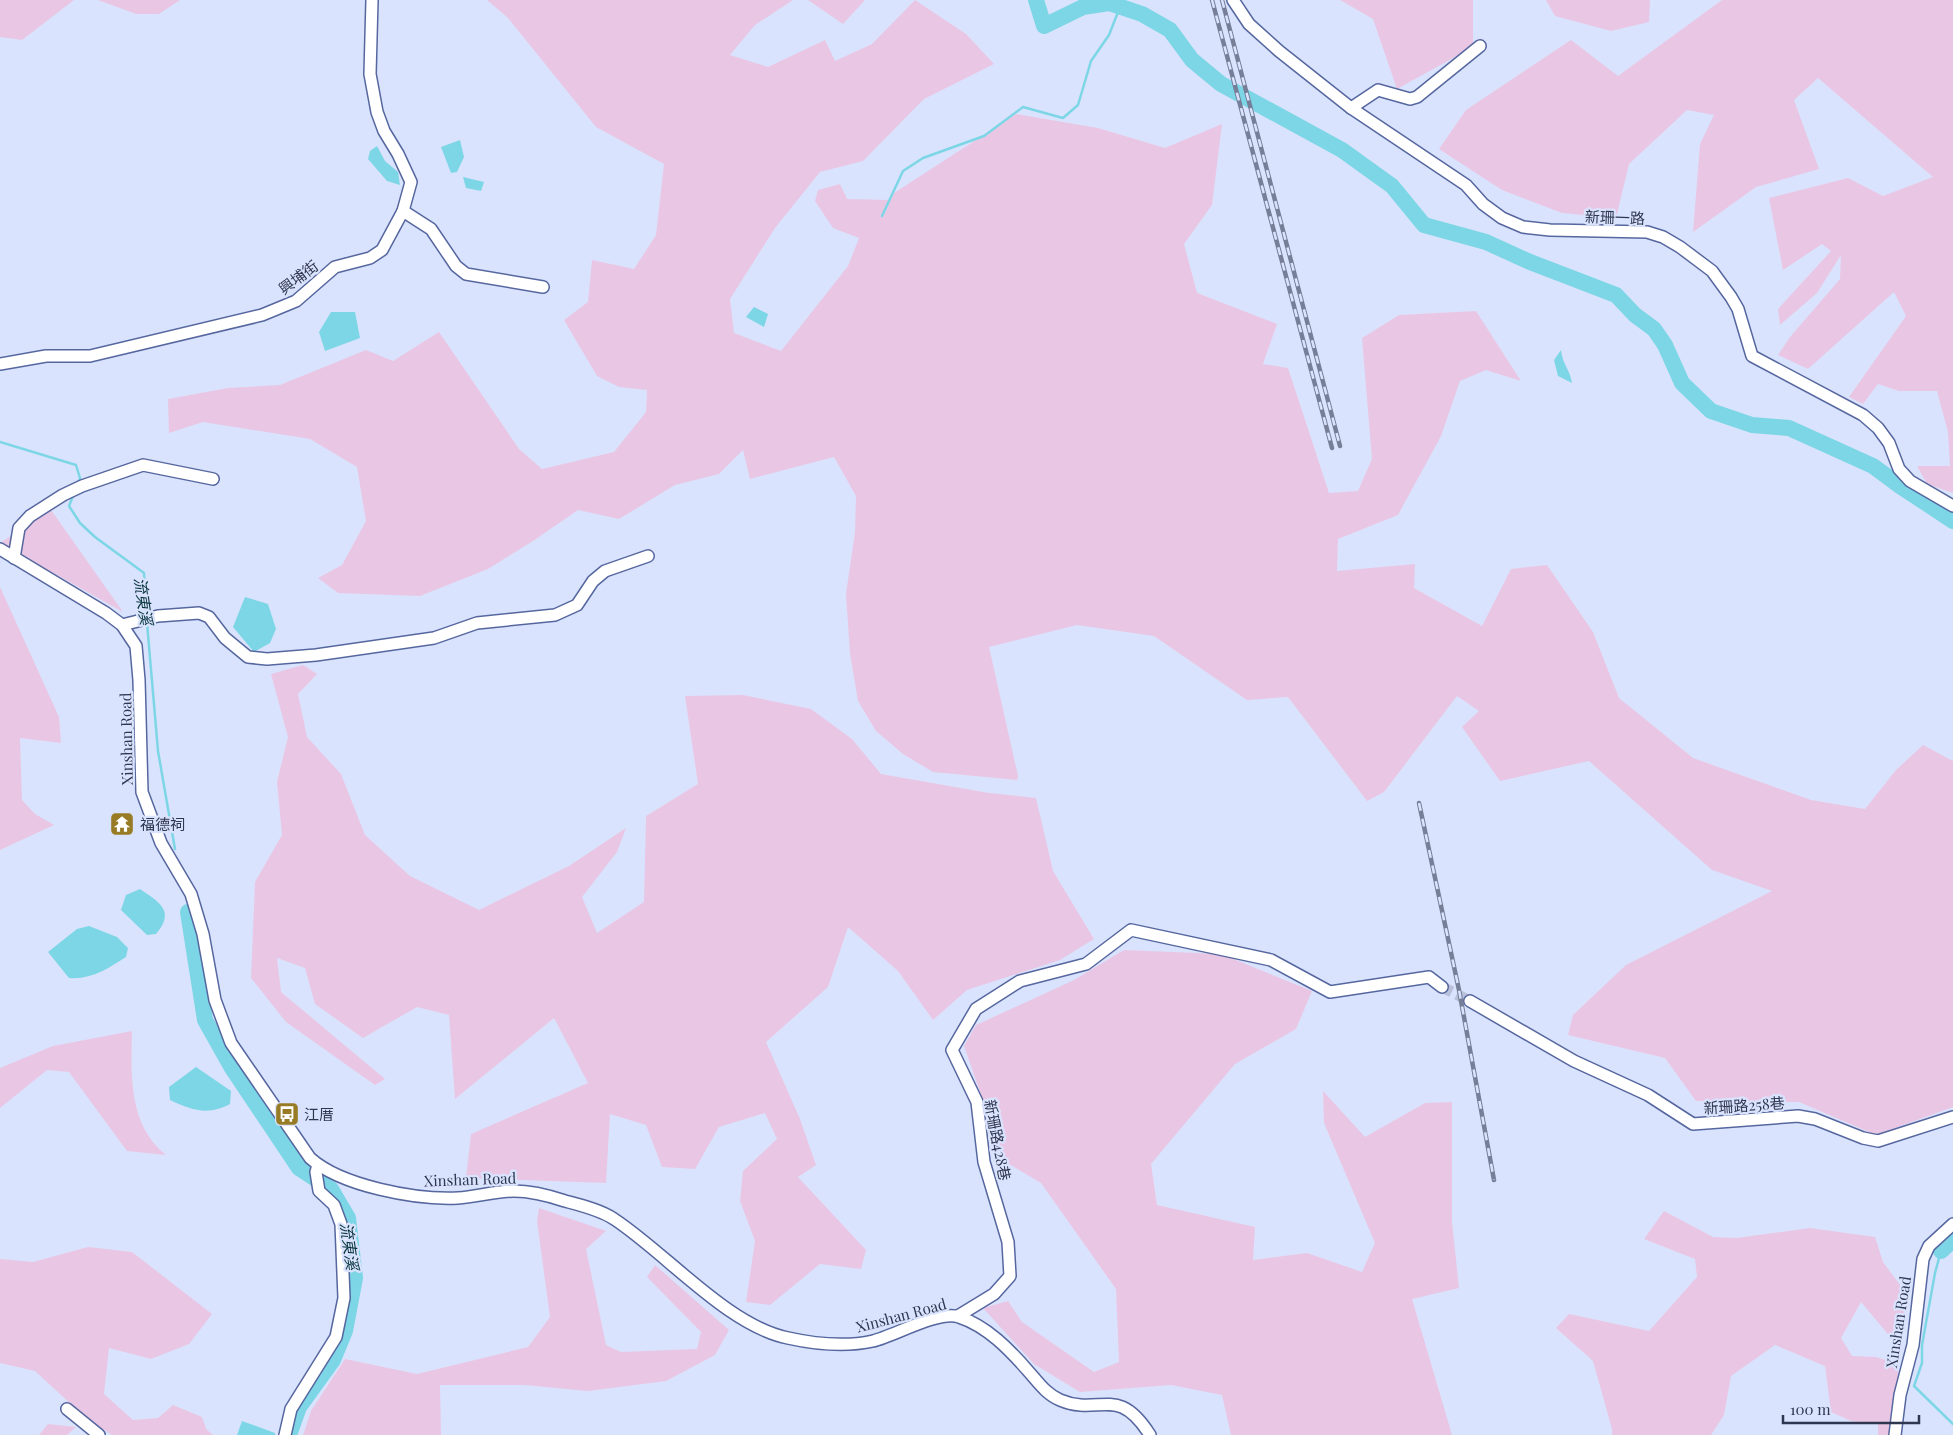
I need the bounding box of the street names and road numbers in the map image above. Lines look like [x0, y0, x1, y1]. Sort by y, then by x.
street label: 新珊一路 [1585, 206, 1645, 228]
street label: 興埔街 [274, 255, 322, 299]
street label: Xinshan Road [115, 692, 137, 786]
street label: 新珊路258巷 [1703, 1092, 1785, 1118]
street label: 新珊路428巷 [980, 1098, 1016, 1182]
street label: Xinshan Road [423, 1167, 517, 1191]
street label: Xinshan Road [1881, 1274, 1915, 1369]
street label: Xinshan Road [854, 1293, 949, 1337]

